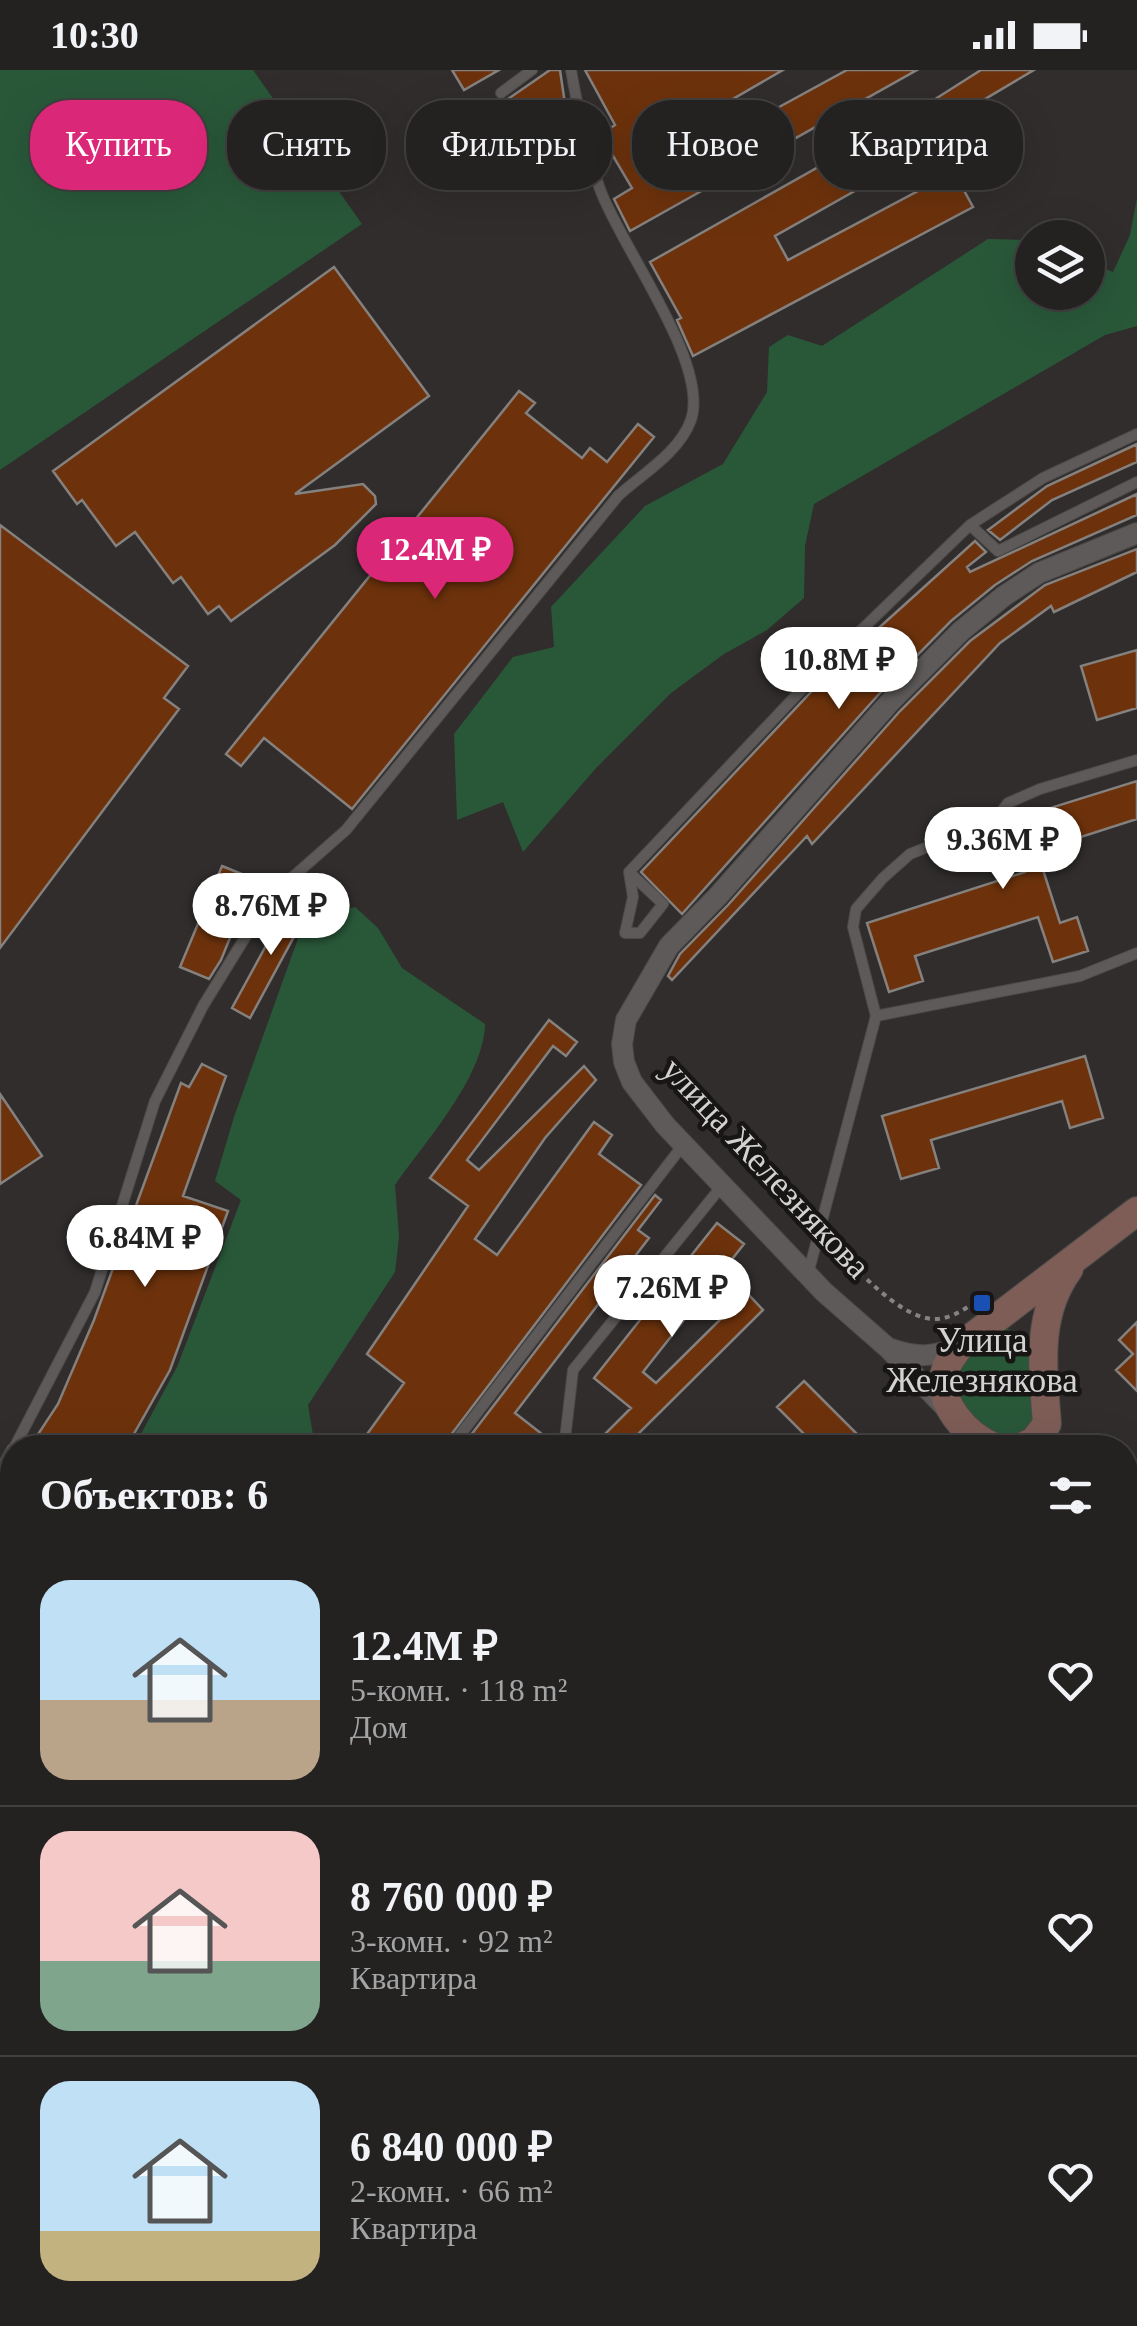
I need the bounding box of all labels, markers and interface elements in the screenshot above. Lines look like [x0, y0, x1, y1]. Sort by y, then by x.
text: 10:30 [50, 14, 139, 56]
chip: Купить [30, 100, 207, 190]
chip: Снять [227, 100, 386, 190]
chip: Фильтры [406, 100, 612, 190]
chip: Новое [632, 100, 794, 190]
chip: Квартира [814, 100, 1023, 190]
map controls [1015, 220, 1105, 310]
button: layers [1015, 220, 1105, 310]
pin: 12.4M ₽ [343, 517, 527, 602]
text: 12.4M ₽ [379, 531, 491, 567]
pin: 10.8M ₽ [747, 627, 931, 712]
text: 10.8M ₽ [783, 641, 895, 677]
pin: 9.36M ₽ [911, 807, 1095, 892]
text: 9.36M ₽ [947, 821, 1059, 857]
pin: 8.76M ₽ [179, 873, 363, 958]
text: 8.76M ₽ [215, 887, 327, 923]
street label: улица Железнякова [654, 1050, 878, 1286]
pin: 6.84M ₽ [53, 1205, 237, 1290]
text: 6.84M ₽ [89, 1219, 201, 1255]
pin: 7.26M ₽ [580, 1255, 764, 1340]
text: 7.26M ₽ [616, 1269, 728, 1305]
marker: Улица Железнякова [971, 1292, 993, 1314]
place label: Улица Железнякова [886, 1321, 1078, 1400]
icon: filters [1043, 1468, 1098, 1523]
text: Объектов: 6 [40, 1472, 268, 1518]
icon: home [120, 1620, 240, 1740]
text: 12.4M ₽ [350, 1623, 498, 1669]
icon: heart [1043, 1653, 1098, 1708]
text: 5-комн. · 118 m² [350, 1672, 567, 1708]
text: Дом [350, 1709, 407, 1745]
icon: home [120, 1871, 240, 1991]
text: 8 760 000 ₽ [350, 1874, 553, 1920]
icon: heart [1043, 1904, 1098, 1959]
text: 3-комн. · 92 m² [350, 1923, 552, 1959]
text: Квартира [350, 1960, 477, 1996]
icon: home [120, 2121, 240, 2241]
text: 6 840 000 ₽ [350, 2124, 553, 2170]
icon: heart [1043, 2154, 1098, 2209]
text: 2-комн. · 66 m² [350, 2173, 552, 2209]
text: Квартира [350, 2210, 477, 2246]

